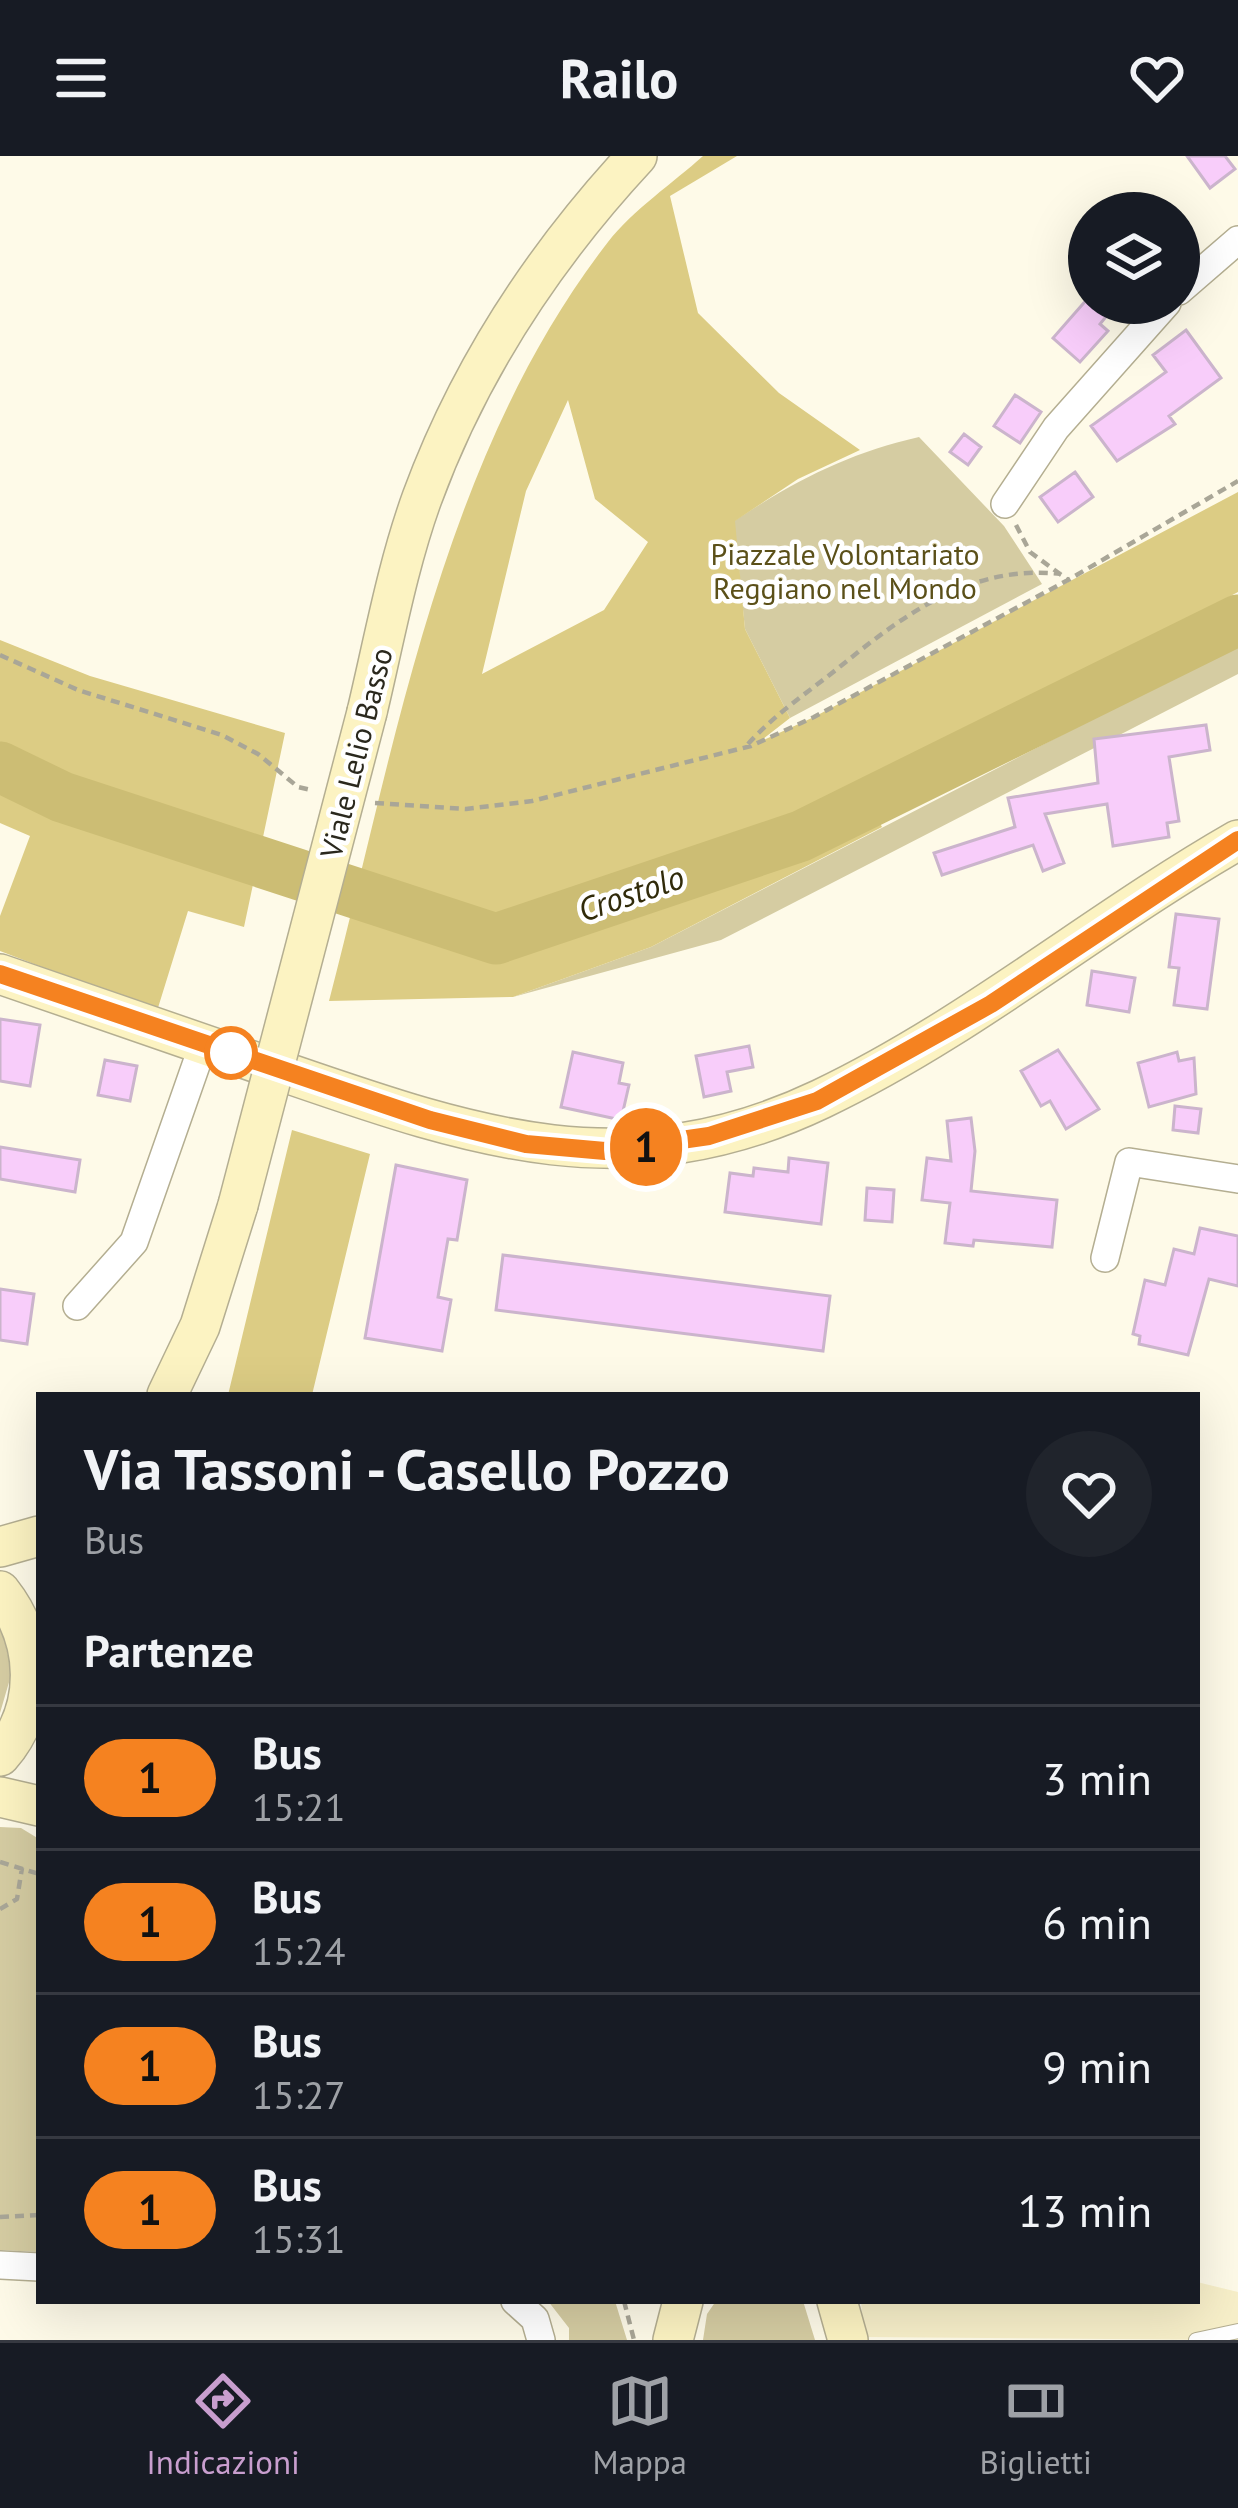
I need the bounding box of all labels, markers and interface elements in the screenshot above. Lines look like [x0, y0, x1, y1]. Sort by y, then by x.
text: Railo [560, 43, 678, 113]
icon: menu [48, 45, 114, 111]
icon: heart [1124, 45, 1190, 111]
map controls [1068, 192, 1200, 324]
button: layers [1068, 192, 1200, 324]
park label: Piazzale Volontariato Reggiano nel Mondo [710, 534, 980, 607]
street label: Viale Lelio Basso [310, 643, 401, 863]
water label: Crostolo [572, 854, 690, 931]
unlabelled marker [206, 1028, 256, 1078]
line badge: 1 [607, 1108, 685, 1186]
text: 1 [634, 1119, 658, 1174]
button: heart [1026, 1431, 1152, 1557]
text: Via Tassoni - Casello Pozzo [84, 1432, 730, 1506]
text: Bus [84, 1514, 144, 1565]
text: Partenze [84, 1621, 254, 1679]
text: Bus [252, 1723, 322, 1781]
text: 3 min [1042, 1749, 1152, 1807]
text: 1 [138, 1750, 162, 1805]
text: 15:21 [252, 1781, 346, 1832]
text: Bus [252, 1867, 322, 1925]
text: 6 min [1042, 1893, 1152, 1951]
text: 1 [138, 1894, 162, 1949]
text: 15:24 [252, 1925, 346, 1976]
text: Bus [252, 2011, 322, 2069]
text: 9 min [1042, 2037, 1152, 2095]
text: 1 [138, 2038, 162, 2093]
text: 15:27 [252, 2069, 346, 2120]
text: Bus [252, 2155, 322, 2213]
text: 13 min [1018, 2181, 1152, 2239]
text: 1 [138, 2182, 162, 2237]
text: 15:31 [252, 2213, 346, 2264]
tab: Indicazioni [146, 2368, 300, 2483]
tab: Mappa [592, 2368, 687, 2483]
tab: Biglietti [979, 2368, 1092, 2483]

